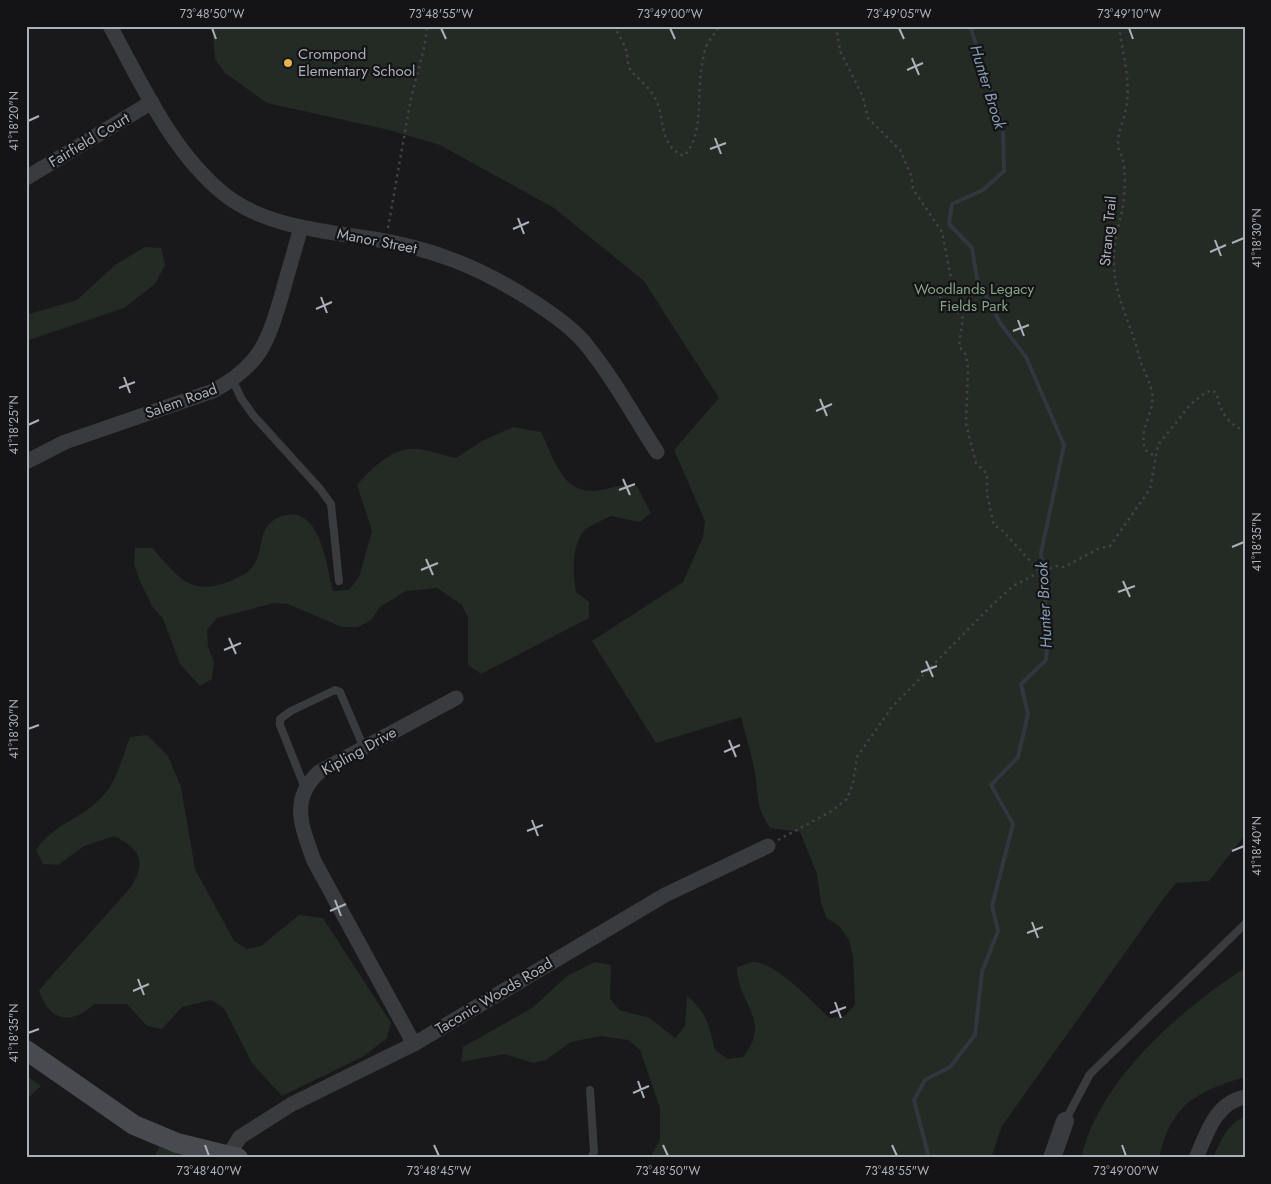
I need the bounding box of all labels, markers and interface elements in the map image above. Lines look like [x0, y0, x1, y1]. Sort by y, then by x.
text: 73°48'50"W [180, 5, 244, 23]
text: 73°48'55"W [409, 5, 473, 23]
text: 73°49'00"W [637, 5, 703, 23]
text: 73°49'05"W [867, 5, 932, 23]
text: 73°49'10"W [1097, 5, 1161, 23]
water label: Hunter Brook [964, 42, 1012, 133]
place label: Crompond Elementary School [298, 43, 415, 82]
marker: Crompond Elementary School [282, 57, 294, 69]
text: 41°18'20"N [5, 91, 23, 151]
street label: Fairfield Court [44, 107, 134, 173]
street label: Strang Trail [1094, 195, 1122, 267]
text: 41°18'30"N [1248, 208, 1266, 268]
street label: Manor Street [335, 222, 419, 260]
park label: Woodlands Legacy Fields Park [914, 278, 1035, 317]
street label: Salem Road [142, 378, 220, 424]
text: 41°18'25"N [5, 395, 23, 455]
text: 41°18'35"N [1248, 512, 1266, 572]
water label: Hunter Brook [1030, 560, 1058, 649]
text: 41°18'30"N [5, 699, 23, 759]
street label: Kipling Drive [318, 721, 401, 781]
text: 41°18'40"N [1248, 816, 1266, 876]
street label: Taconic Woods Road [431, 952, 557, 1040]
text: 41°18'35"N [5, 1003, 23, 1063]
text: 73°48'40"W [177, 1162, 242, 1180]
text: 73°48'45"W [407, 1162, 471, 1180]
text: 73°48'50"W [636, 1162, 700, 1180]
text: 73°48'55"W [865, 1162, 929, 1180]
text: 73°49'00"W [1093, 1162, 1159, 1180]

